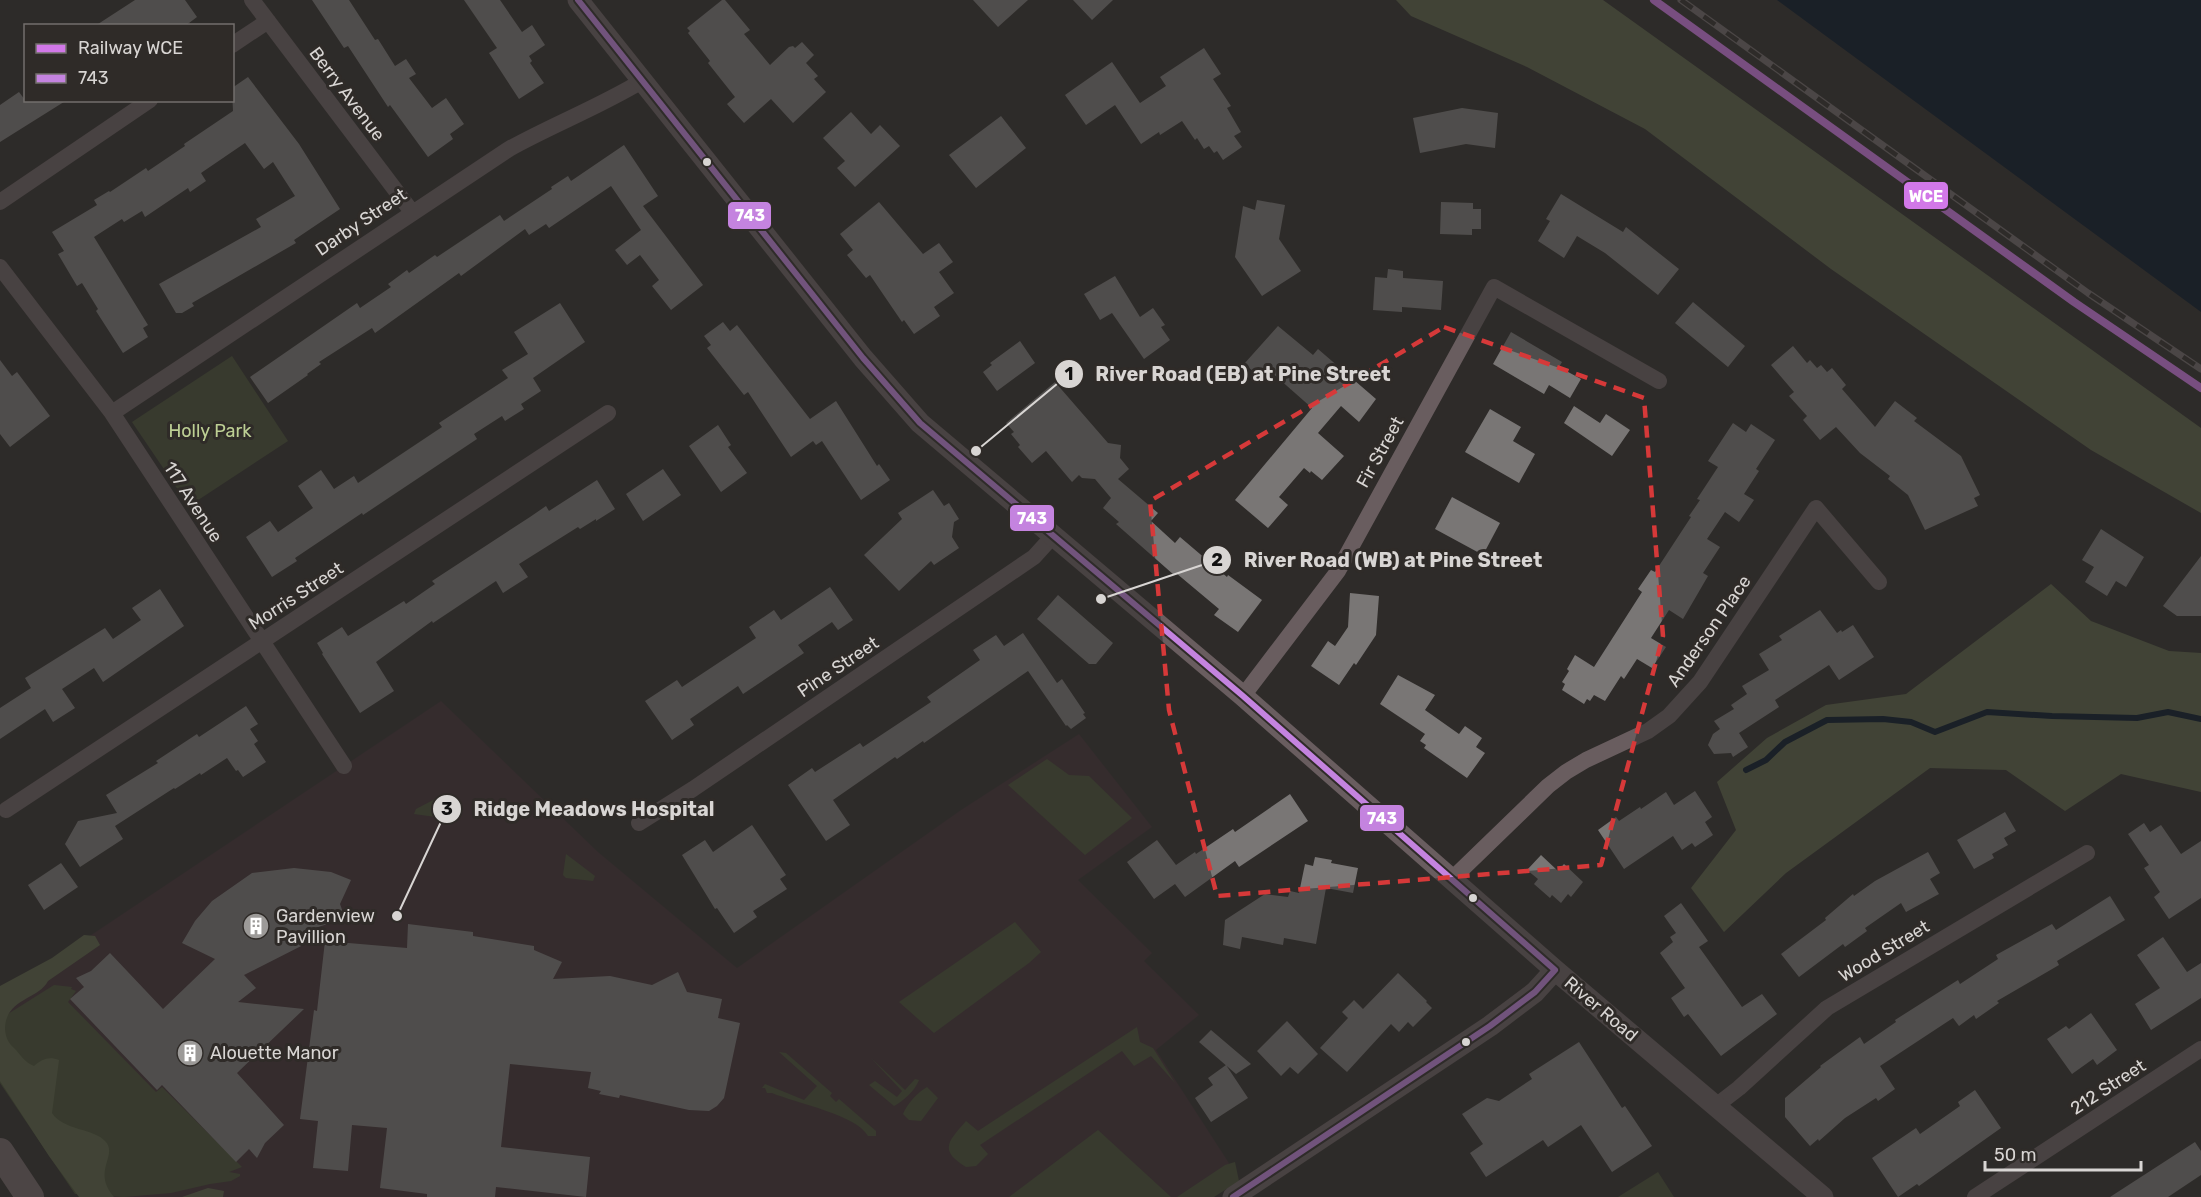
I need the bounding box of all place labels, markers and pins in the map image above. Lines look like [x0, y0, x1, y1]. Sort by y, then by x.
unlabelled marker [701, 156, 713, 168]
callout: River Road (EB) at Pine Street [1054, 355, 1403, 393]
callout: River Road (WB) at Pine Street [1202, 541, 1555, 579]
callout: Ridge Meadows Hospital [432, 790, 726, 828]
unlabelled marker [1467, 892, 1479, 904]
place label: Gardenview Pavillion [276, 905, 375, 948]
building icon: Gardenview Pavillion [241, 911, 271, 941]
unlabelled marker [1460, 1036, 1472, 1048]
building icon: Alouette Manor [175, 1038, 205, 1068]
place label: Alouette Manor [210, 1042, 339, 1064]

